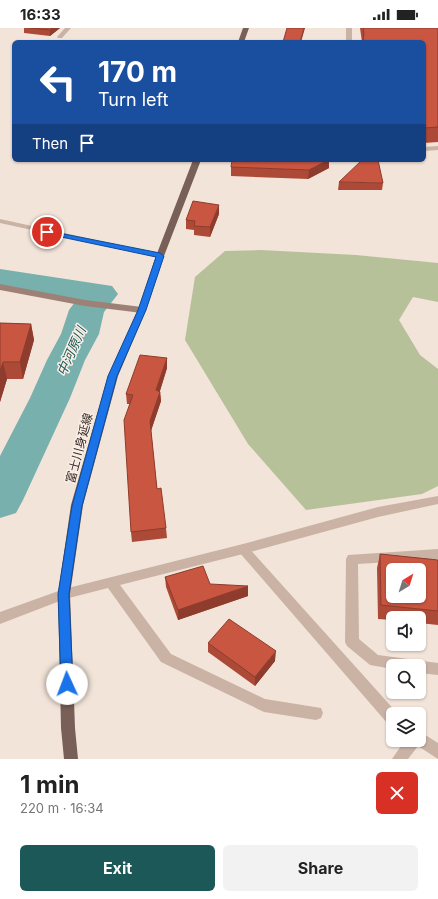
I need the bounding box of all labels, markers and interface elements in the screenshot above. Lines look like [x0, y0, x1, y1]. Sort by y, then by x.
text: 16:33 [20, 5, 61, 24]
text: 170 m [98, 55, 177, 89]
icon: left [32, 56, 84, 108]
text: Turn left [98, 89, 168, 110]
icon: arrive [76, 132, 98, 154]
text: Then [32, 134, 68, 153]
pin [30, 215, 64, 249]
icon: arrive [36, 221, 58, 243]
water label: 中河原川 [53, 322, 90, 378]
street label: 富士川身延線 [62, 411, 96, 485]
north arrow [386, 563, 426, 603]
map controls [386, 563, 426, 747]
button: sound [386, 611, 426, 651]
button: search [386, 659, 426, 699]
position arrow [46, 663, 88, 705]
button: layers [386, 707, 426, 747]
text: 1 min [20, 770, 79, 799]
button: close [376, 772, 418, 814]
text: 220 m · 16:34 [20, 800, 104, 816]
button: Exit [20, 845, 215, 891]
button: Share [223, 845, 418, 891]

